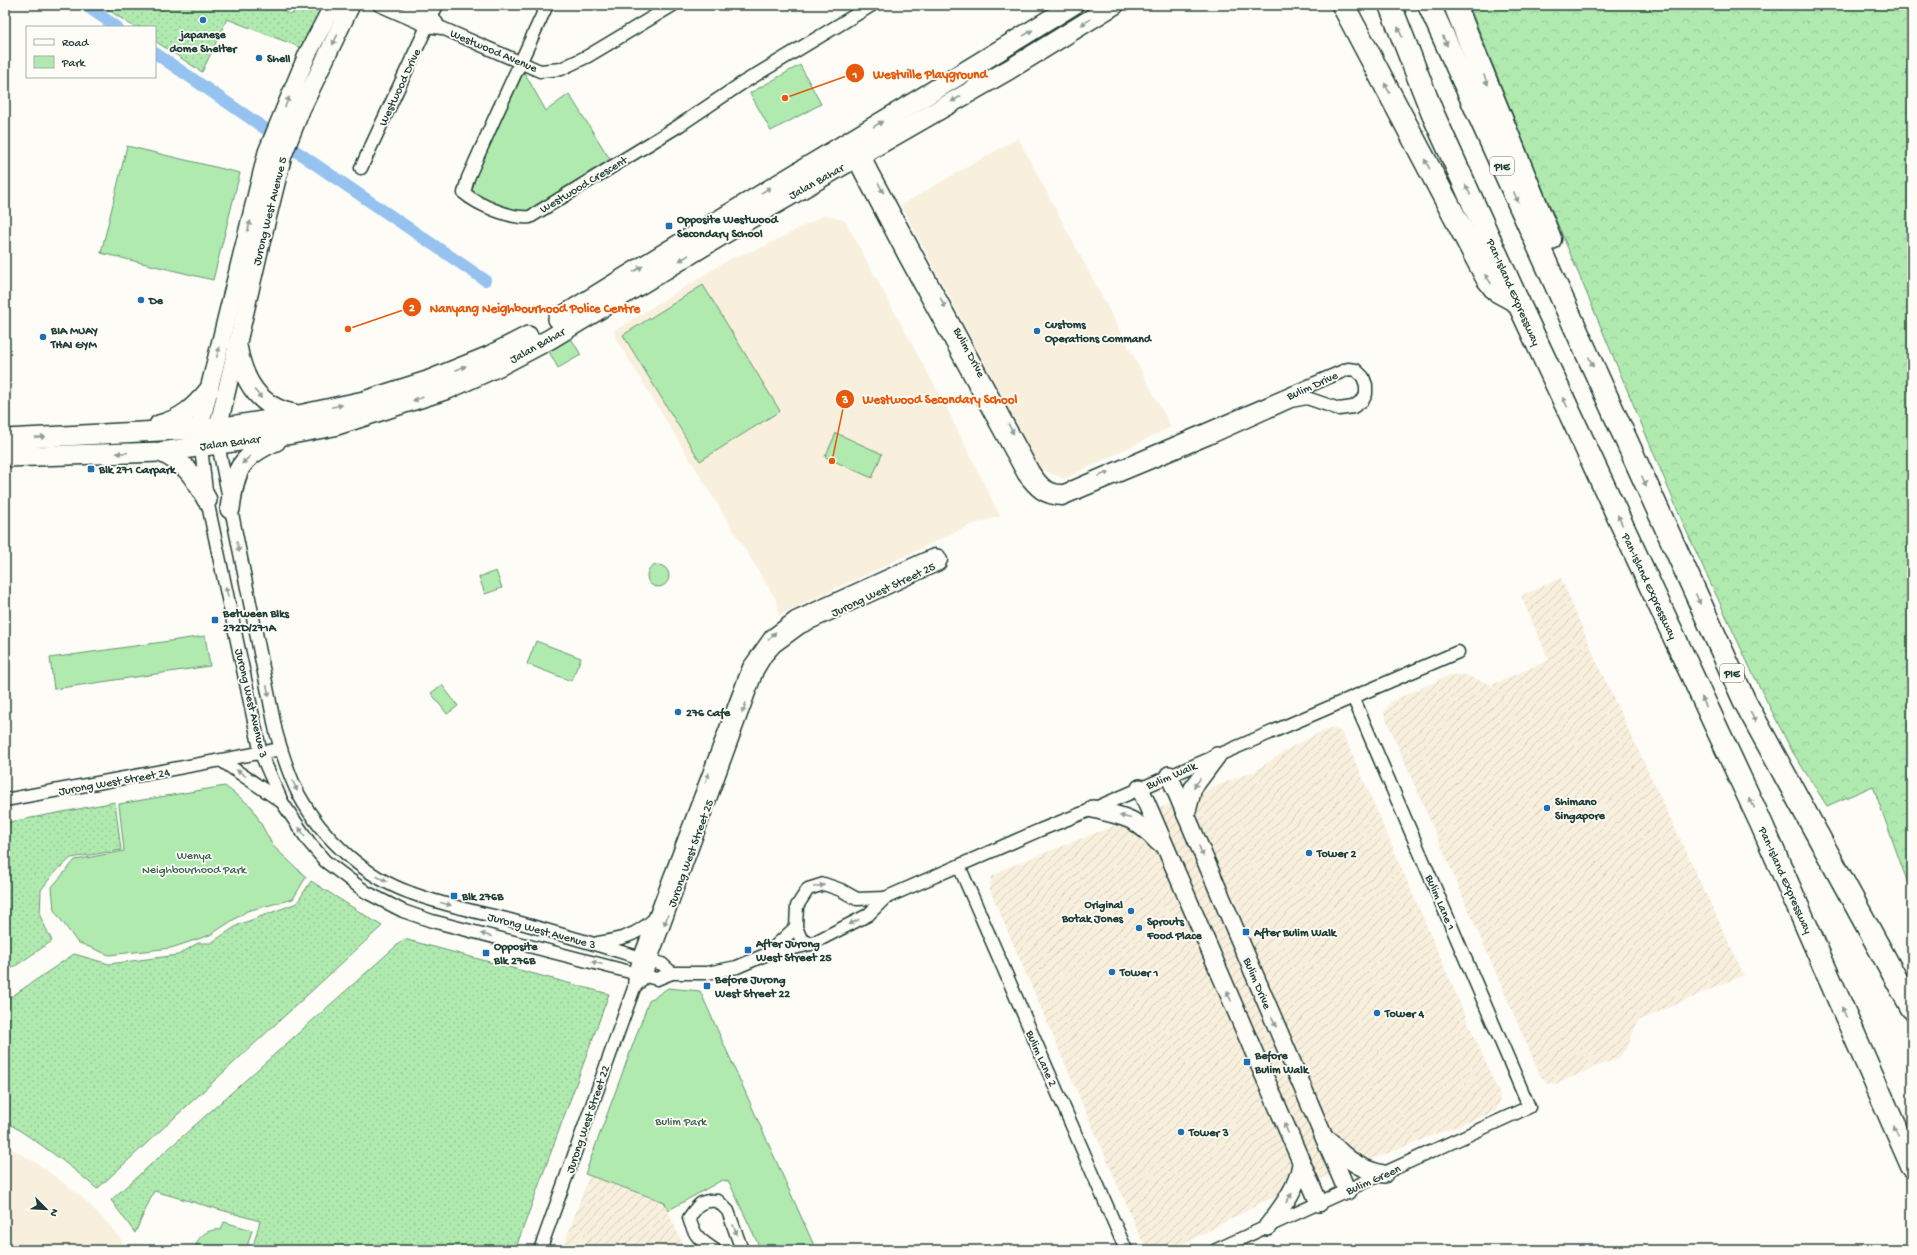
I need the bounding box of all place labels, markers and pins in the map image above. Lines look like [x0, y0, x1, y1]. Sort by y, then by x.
marker: japanese dome Shelter [198, 15, 208, 25]
place label: japanese dome Shelter [169, 29, 238, 57]
marker: Shell [254, 53, 264, 63]
place label: Shell [267, 53, 291, 67]
callout: Westville Playground [845, 61, 995, 86]
place label: Opposite Westwood Secondary School [677, 214, 780, 242]
marker: Opposite Westwood Secondary School [664, 221, 674, 231]
marker: De [136, 295, 146, 305]
place label: De [148, 295, 164, 309]
callout: Nanyang Neighbourhood Police Centre [402, 295, 648, 320]
place label: Customs Operations Command [1044, 319, 1153, 347]
place label: BIA MUAY THAI GYM [50, 325, 98, 353]
marker: Customs Operations Command [1032, 326, 1042, 336]
marker: BIA MUAY THAI GYM [38, 332, 48, 342]
callout: Westwood Secondary School [835, 386, 1026, 411]
marker: Blk 271 Carpark [86, 464, 96, 474]
place label: Blk 271 Carpark [98, 464, 177, 478]
place label: Between Blks 272D/271A [222, 608, 290, 636]
marker: Between Blks 272D/271A [210, 615, 220, 625]
marker: 276 Cafe [673, 707, 683, 717]
place label: 276 Cafe [686, 707, 731, 721]
place label: Shimano Singapore [1555, 796, 1606, 824]
marker: Shimano Singapore [1542, 803, 1552, 813]
marker: Tower 2 [1304, 848, 1314, 858]
place label: Tower 2 [1316, 848, 1356, 862]
marker: Blk 276B [449, 891, 459, 901]
place label: Blk 276B [461, 891, 504, 905]
place label: Original Botak Jones [1061, 899, 1124, 927]
marker: Original Botak Jones [1126, 906, 1136, 916]
place label: Sprouts Food Place [1146, 916, 1202, 944]
marker: Sprouts Food Place [1134, 923, 1144, 933]
marker: After Bulim Walk [1241, 927, 1251, 937]
place label: After Bulim Walk [1253, 927, 1338, 941]
place label: After Jurong West Street 25 [755, 938, 832, 966]
place label: Opposite Blk 276B [493, 941, 538, 969]
marker: After Jurong West Street 25 [743, 945, 753, 955]
marker: Opposite Blk 276B [481, 948, 491, 958]
marker: Tower 1 [1107, 967, 1117, 977]
place label: Tower 1 [1119, 967, 1158, 981]
place label: Before Jurong West Street 22 [714, 974, 790, 1002]
marker: Before Jurong West Street 22 [702, 981, 712, 991]
marker: Tower 4 [1372, 1008, 1382, 1018]
place label: Tower 4 [1384, 1008, 1424, 1022]
place label: Before Bulim Walk [1254, 1050, 1310, 1078]
marker: Before Bulim Walk [1242, 1057, 1252, 1067]
marker: Tower 3 [1176, 1127, 1186, 1137]
place label: Tower 3 [1188, 1127, 1229, 1141]

